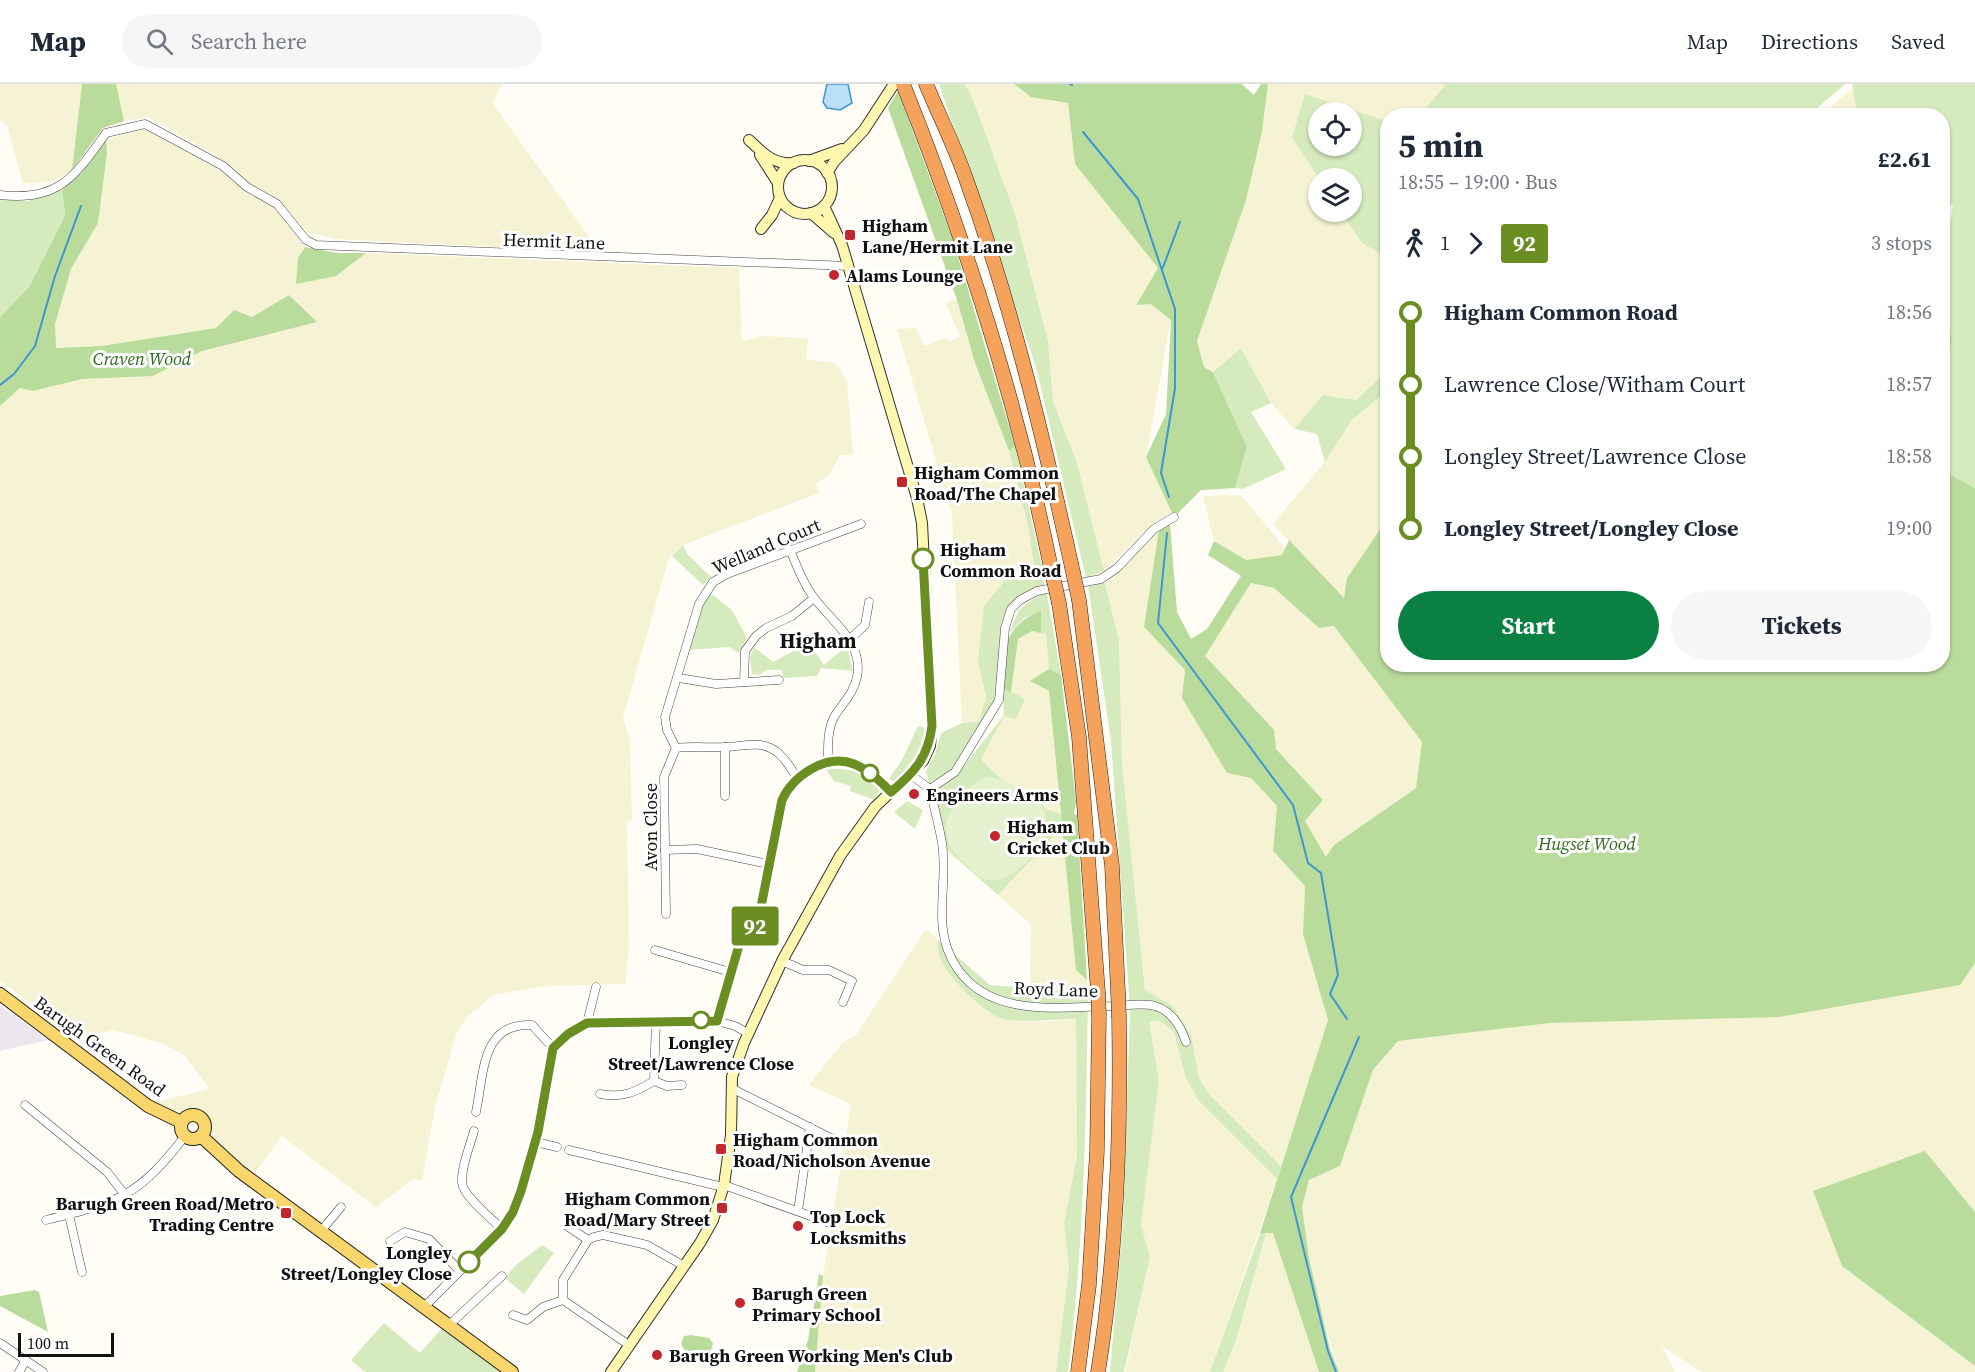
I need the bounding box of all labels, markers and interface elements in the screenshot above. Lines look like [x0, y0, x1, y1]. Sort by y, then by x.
search box [122, 14, 542, 68]
text: Map [30, 22, 86, 60]
icon: search [143, 25, 176, 58]
text: Search here [191, 26, 307, 56]
text: Map [1687, 27, 1728, 56]
text: Directions [1761, 27, 1858, 56]
text: Saved [1891, 27, 1945, 56]
map controls [1308, 102, 1362, 222]
button: locate [1308, 102, 1362, 156]
text: 5 min [1398, 123, 1484, 168]
text: £2.61 [1878, 144, 1932, 174]
button: layers [1308, 168, 1362, 222]
text: 18:55 – 19:00 · Bus [1398, 168, 1557, 196]
place label: Higham Lane/Hermit Lane [862, 213, 1013, 259]
street label: Hermit Lane [503, 227, 605, 255]
icon: walk [1398, 227, 1431, 260]
icon: forward [1459, 227, 1492, 260]
marker: Higham Lane/Hermit Lane [843, 228, 857, 242]
text: 1 [1440, 229, 1450, 257]
text: 92 [1513, 229, 1536, 258]
text: 3 stops [1871, 229, 1932, 257]
place label: Alams Lounge [846, 263, 963, 288]
marker: Alams Lounge [827, 268, 841, 282]
text: Higham Common Road [1444, 297, 1678, 327]
text: 18:56 [1886, 298, 1932, 326]
park label: Craven Wood [93, 346, 192, 371]
text: Lawrence Close/Witham Court [1444, 369, 1745, 399]
text: 18:57 [1886, 370, 1932, 398]
text: Longley Street/Lawrence Close [1444, 441, 1746, 471]
text: 18:58 [1886, 442, 1932, 470]
place label: Higham Common Road/The Chapel [914, 460, 1059, 506]
marker: Higham Common Road/The Chapel [895, 475, 909, 489]
street label: Welland Court [708, 512, 824, 580]
text: Longley Street/Longley Close [1444, 513, 1738, 543]
text: 19:00 [1886, 514, 1932, 542]
place label: Higham Common Road [940, 537, 1062, 583]
marker: Higham Common Road [912, 548, 934, 570]
button: Start [1398, 591, 1659, 660]
button: Tickets [1671, 591, 1932, 660]
district label: Higham [779, 626, 857, 655]
unlabelled marker [861, 764, 879, 782]
place label: Engineers Arms [926, 782, 1058, 807]
street label: Avon Close [638, 783, 663, 871]
marker: Engineers Arms [907, 787, 921, 801]
place label: Higham Cricket Club [1007, 814, 1110, 860]
marker: Higham Cricket Club [988, 829, 1002, 843]
park label: Hugset Wood [1537, 831, 1637, 856]
line badge: 92 [728, 906, 782, 946]
text: 92 [744, 912, 766, 941]
street label: Royd Lane [1013, 975, 1099, 1003]
street label: Barugh Green Road [29, 990, 171, 1102]
marker: Longley Street/Lawrence Close [692, 1011, 710, 1029]
place label: Longley Street/Lawrence Close [608, 1030, 794, 1076]
place label: Higham Common Road/Nicholson Avenue [733, 1127, 930, 1173]
marker: Higham Common Road/Nicholson Avenue [714, 1142, 728, 1156]
place label: Higham Common Road/Mary Street [564, 1186, 711, 1232]
place label: Barugh Green Road/Metro Trading Centre [56, 1191, 274, 1237]
marker: Higham Common Road/Mary Street [715, 1201, 729, 1215]
place label: Top Lock Locksmiths [810, 1204, 906, 1250]
marker: Barugh Green Road/Metro Trading Centre [279, 1206, 293, 1220]
marker: Top Lock Locksmiths [791, 1219, 805, 1233]
place label: Longley Street/Longley Close [281, 1240, 452, 1286]
marker: Longley Street/Longley Close [458, 1251, 480, 1273]
place label: Barugh Green Primary School [752, 1281, 881, 1327]
marker: Barugh Green Primary School [733, 1296, 747, 1310]
scale bar [18, 1330, 114, 1358]
text: 100 m [27, 1332, 69, 1354]
place label: Barugh Green Working Men's Club [669, 1343, 953, 1368]
marker: Barugh Green Working Men's Club [650, 1348, 664, 1362]

